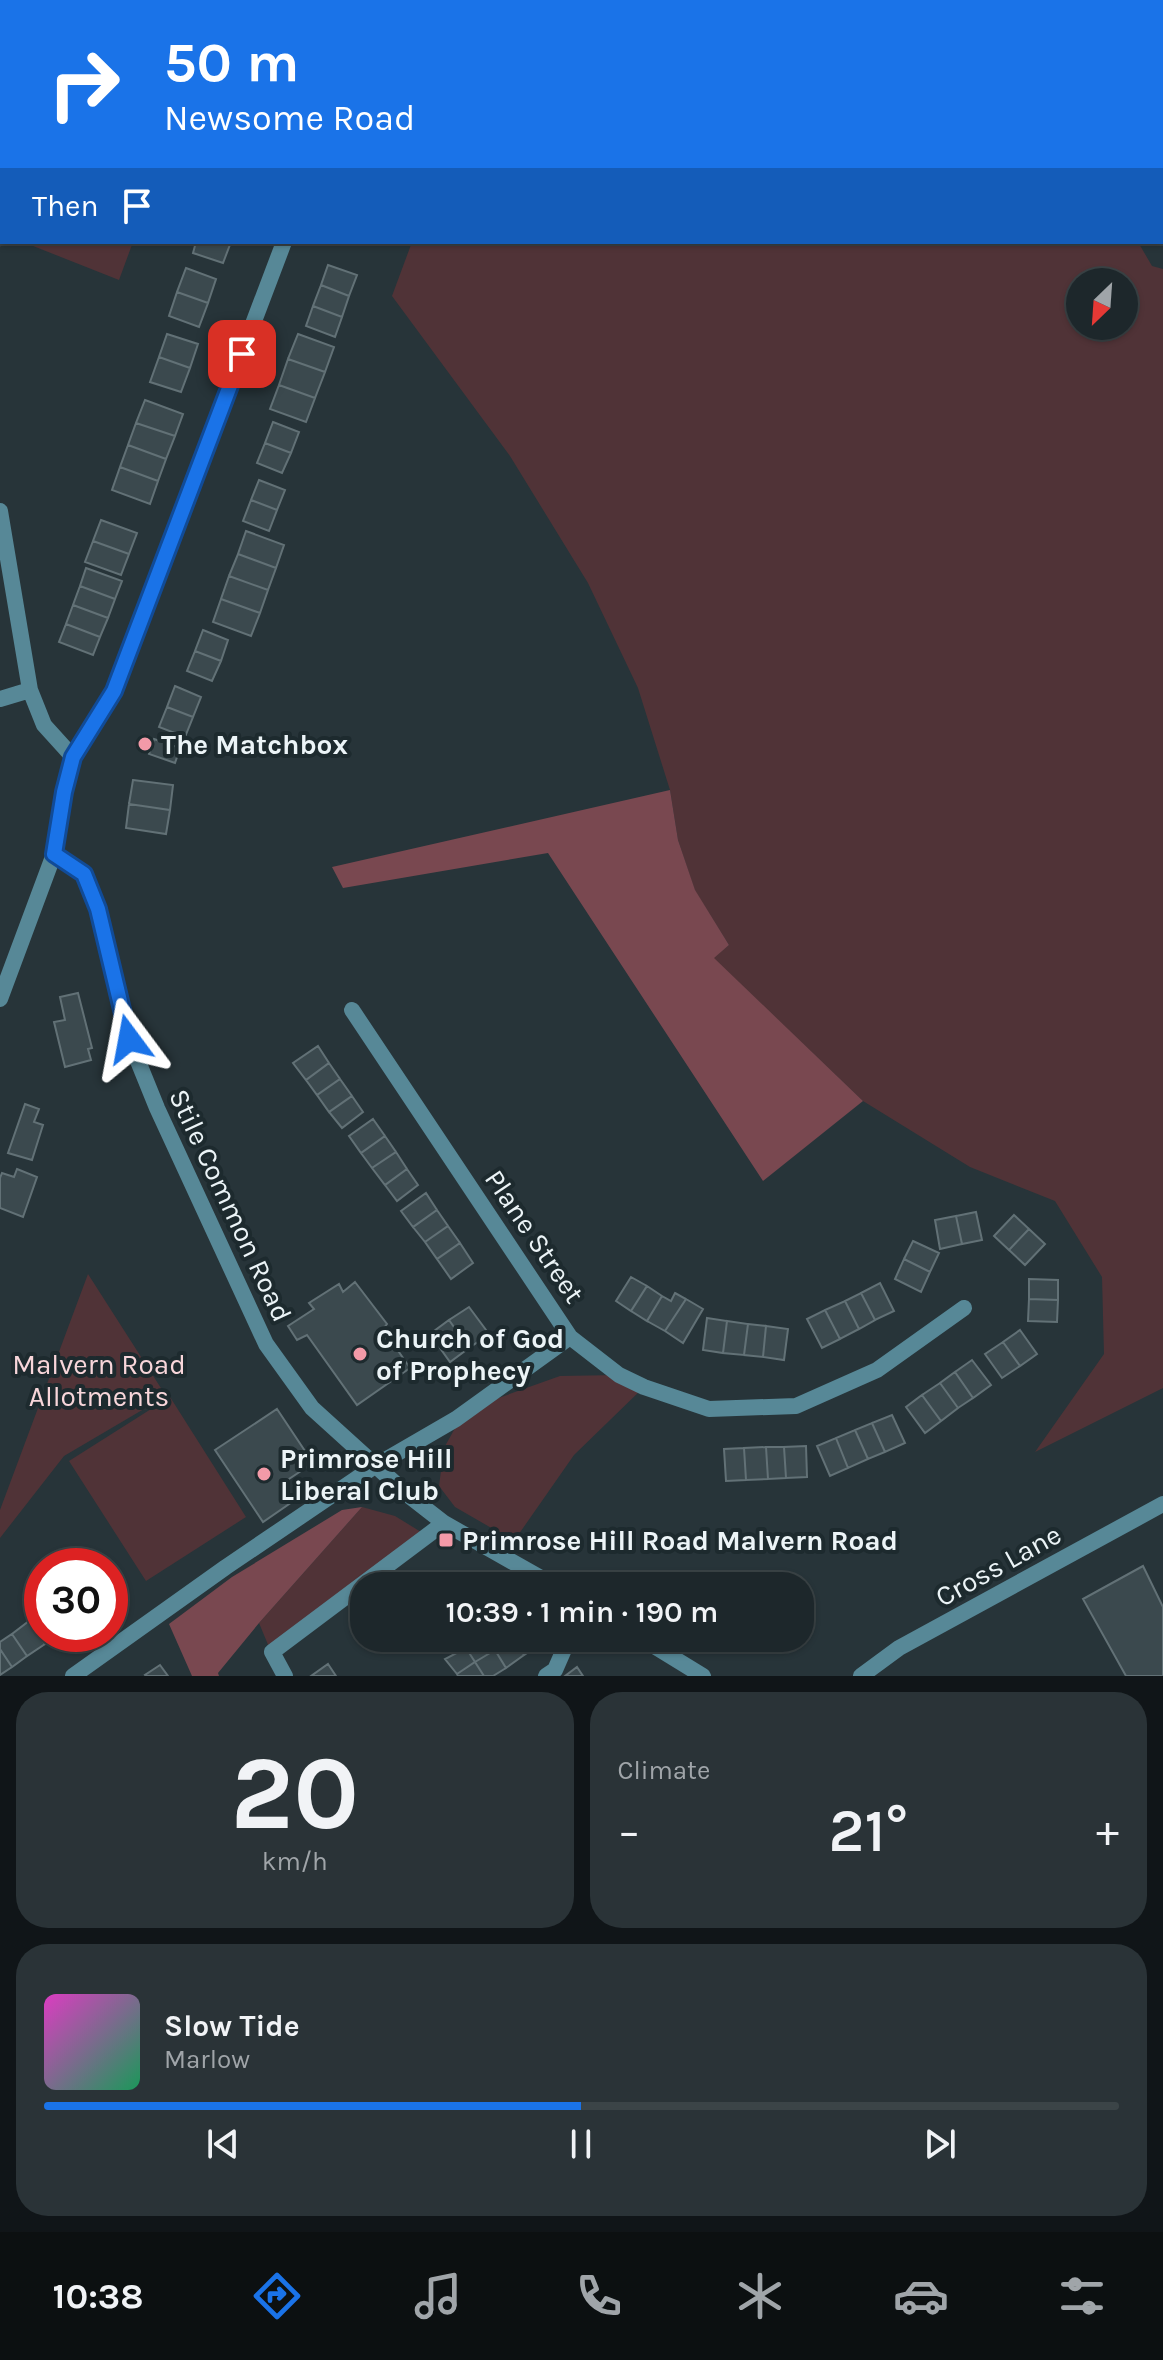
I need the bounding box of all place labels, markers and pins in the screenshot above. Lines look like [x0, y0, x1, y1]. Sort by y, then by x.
pin [208, 320, 276, 388]
place label: The Matchbox [161, 728, 348, 761]
marker: The Matchbox [136, 735, 154, 753]
place label: Church of God of Prophecy [376, 1322, 564, 1387]
marker: Church of God of Prophecy [351, 1345, 369, 1363]
place label: Primrose Hill Liberal Club [280, 1442, 453, 1507]
marker: Primrose Hill Liberal Club [255, 1465, 273, 1483]
place label: Primrose Hill Road Malvern Road [462, 1524, 898, 1557]
marker: Primrose Hill Road Malvern Road [437, 1531, 455, 1549]

